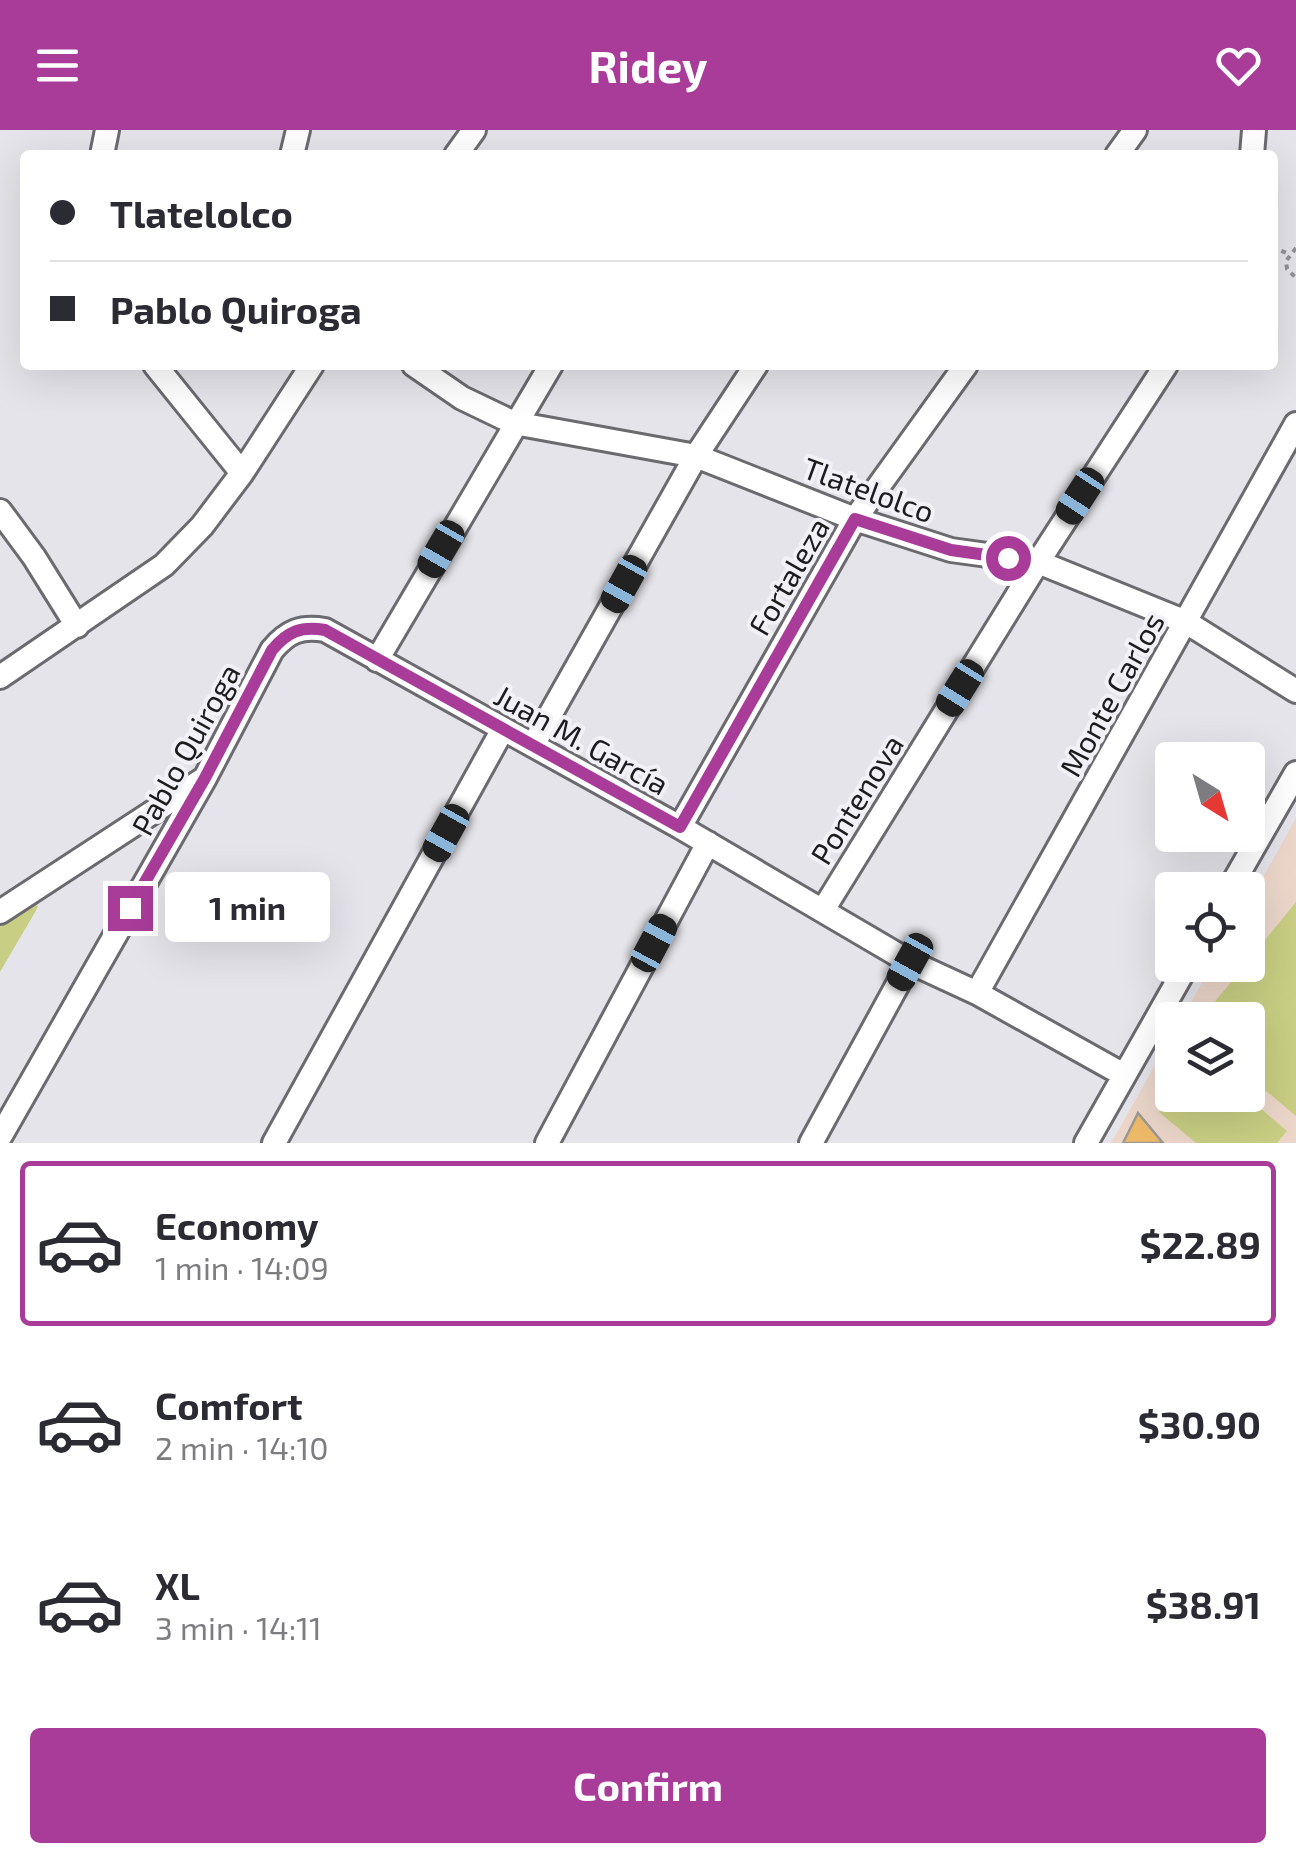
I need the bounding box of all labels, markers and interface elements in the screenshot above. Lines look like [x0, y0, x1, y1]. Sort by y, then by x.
icon: menu [30, 38, 85, 93]
text: Ridey [588, 38, 708, 92]
icon: heart [1211, 38, 1266, 93]
text: Tlatelolco [110, 190, 293, 236]
text: Pablo Quiroga [110, 286, 362, 332]
street label: Tlatelolco [799, 449, 939, 529]
car [1051, 463, 1109, 529]
street label: Fortaleza [740, 511, 836, 641]
car [413, 516, 469, 582]
route start [986, 536, 1031, 581]
car [596, 550, 652, 618]
street label: Monte Carlos [1051, 606, 1171, 782]
car [931, 655, 989, 721]
street label: Pablo Quiroga [123, 657, 247, 841]
street label: Juan M. García [489, 676, 675, 802]
street label: Pontenova [802, 728, 910, 870]
north arrow [1155, 742, 1265, 852]
map controls [1155, 742, 1265, 1112]
car [418, 799, 474, 867]
button: locate [1155, 872, 1265, 982]
callout: 1 min [165, 873, 330, 943]
route end [108, 886, 153, 931]
text: 1 min [209, 888, 286, 926]
car [627, 909, 681, 977]
car [882, 928, 938, 996]
button: layers [1155, 1002, 1265, 1112]
icon: car [35, 1199, 125, 1289]
text: Economy [155, 1202, 319, 1248]
text: $22.89 [1139, 1221, 1261, 1267]
text: 1 min · 14:09 [155, 1248, 329, 1286]
icon: car [35, 1379, 125, 1469]
text: Comfort [155, 1382, 303, 1428]
text: $30.90 [1138, 1401, 1261, 1447]
text: 2 min · 14:10 [155, 1428, 329, 1466]
icon: car [35, 1559, 125, 1649]
text: XL [155, 1562, 200, 1608]
text: $38.91 [1146, 1581, 1261, 1627]
text: 3 min · 14:11 [155, 1608, 322, 1646]
button: Confirm [30, 1728, 1266, 1843]

